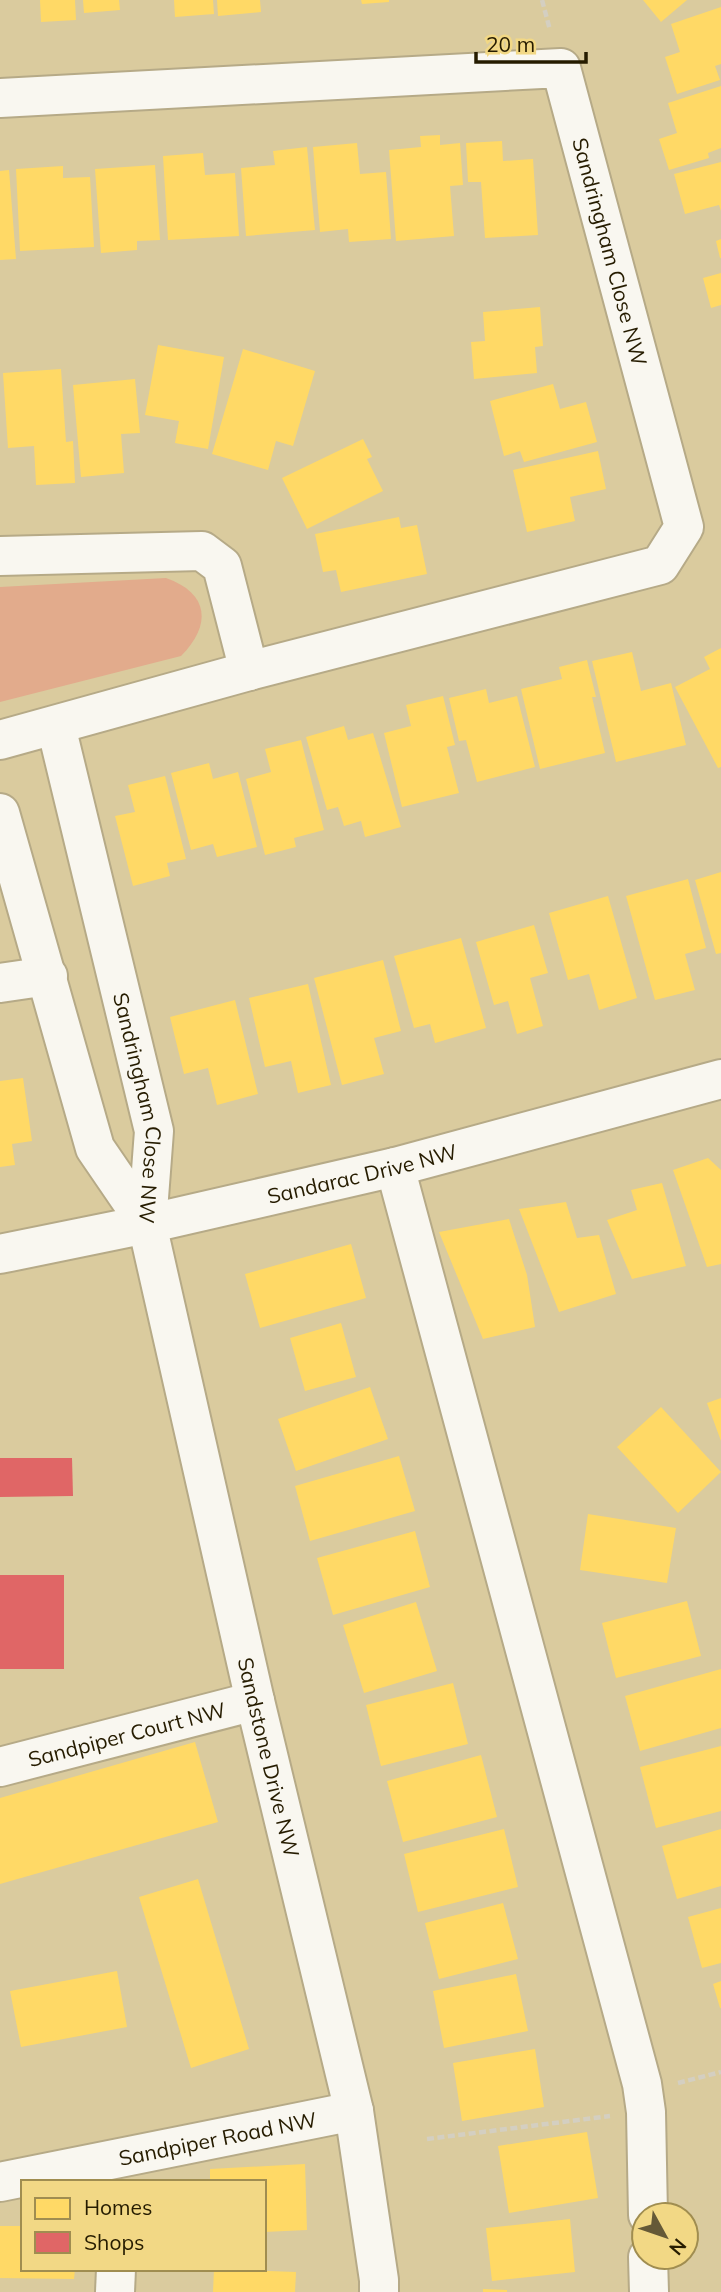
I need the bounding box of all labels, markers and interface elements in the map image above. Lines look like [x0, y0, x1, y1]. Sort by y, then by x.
scale bar [476, 21, 586, 65]
text: 20 m [486, 31, 535, 57]
street label: Sandringham Close NW [567, 135, 653, 369]
street label: Sandringham Close NW [108, 990, 167, 1224]
street label: Sandarac Drive NW [265, 1138, 460, 1209]
street label: Sandstone Drive NW [233, 1655, 305, 1860]
street label: Sandpiper Court NW [25, 1696, 228, 1772]
street label: Sandpiper Road NW [116, 2106, 319, 2171]
legend [21, 2180, 266, 2271]
text: Homes [84, 2194, 152, 2220]
north arrow [630, 2201, 700, 2271]
text: Shops [84, 2229, 144, 2255]
text: N [664, 2234, 692, 2260]

